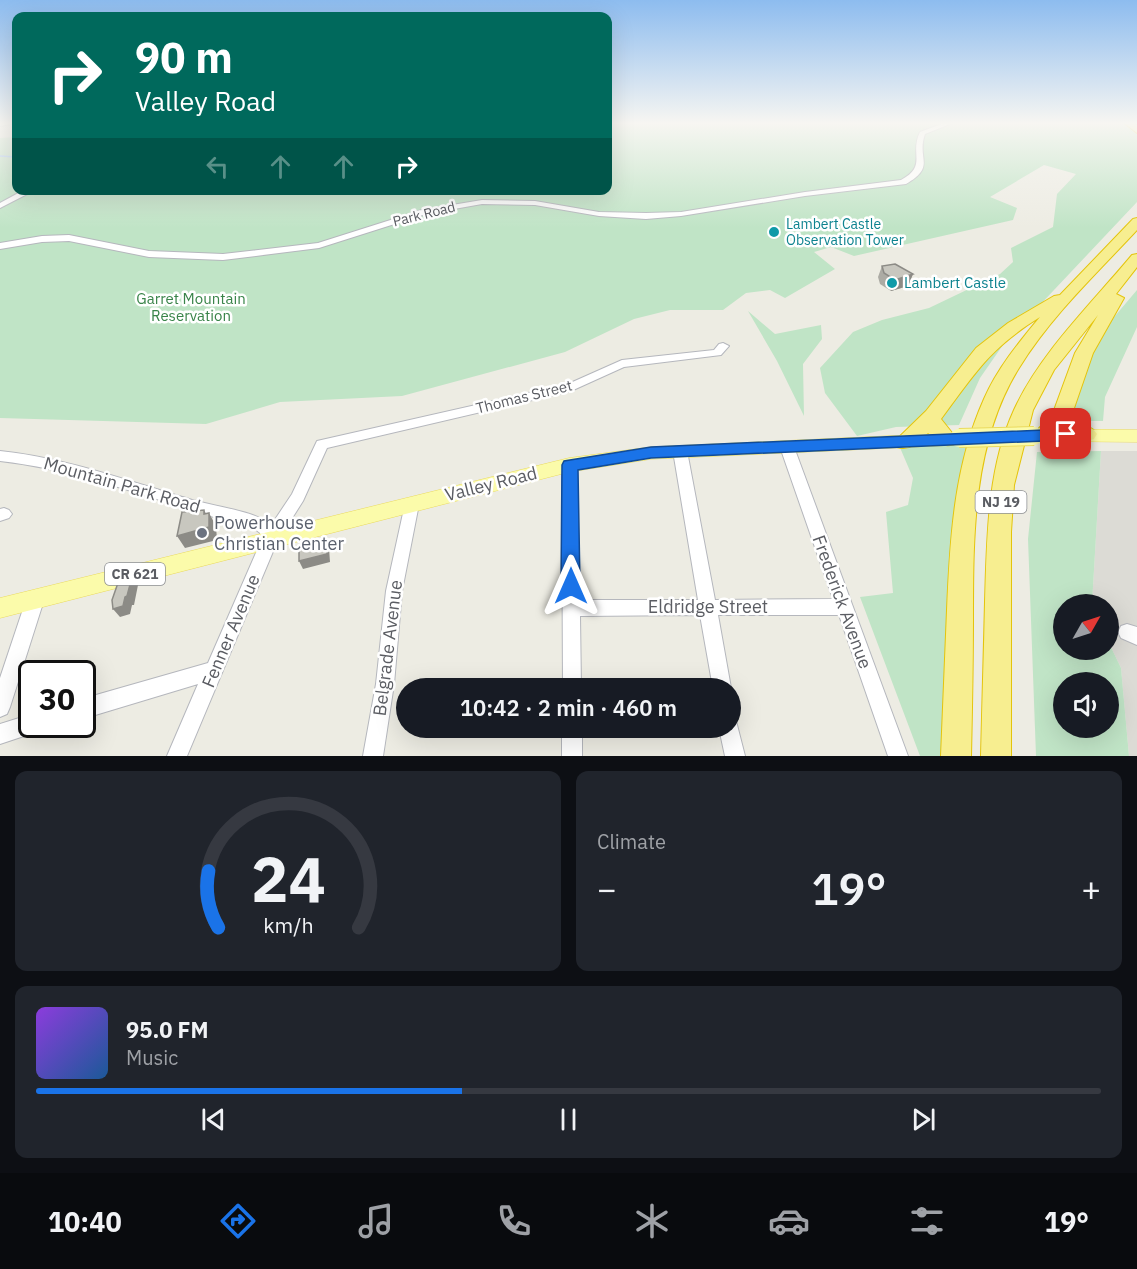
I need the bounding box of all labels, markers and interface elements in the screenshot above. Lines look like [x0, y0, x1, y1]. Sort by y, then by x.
text: 90 m [135, 30, 233, 85]
icon: right [36, 36, 114, 114]
text: Valley Road [135, 83, 276, 118]
icon: left [201, 150, 234, 183]
icon: ahead [264, 150, 297, 183]
icon: ahead [327, 150, 360, 183]
icon: right [390, 150, 423, 183]
street label: Park Road [391, 198, 457, 230]
place label: Lambert Castle Observation Tower [786, 215, 904, 249]
marker: Lambert Castle Observation Tower [767, 225, 781, 239]
place label: Lambert Castle [904, 273, 1006, 292]
marker: Lambert Castle [885, 276, 899, 290]
park label: Garret Mountain Reservation [136, 289, 246, 325]
street label: Thomas Street [474, 375, 574, 418]
pin [1040, 408, 1091, 459]
icon: arrive [1049, 417, 1082, 450]
street label: Mountain Park Road [41, 451, 203, 518]
street label: Valley Road [442, 461, 539, 506]
road number: NJ 19 [976, 491, 1026, 513]
place label: Powerhouse Christian Center [214, 511, 344, 555]
marker: Powerhouse Christian Center [195, 526, 209, 540]
street label: Frederick Avenue [808, 532, 877, 672]
position arrow [539, 554, 603, 618]
road number: CR 621 [105, 563, 165, 585]
street label: Fenner Avenue [196, 571, 265, 691]
street label: Belgrade Avenue [368, 579, 407, 717]
north arrow [1053, 594, 1119, 660]
map controls [1053, 594, 1119, 738]
street label: Eldridge Street [648, 595, 768, 618]
speed limit sign: 30 [18, 660, 96, 738]
button: sound [1053, 672, 1119, 738]
text: 10:42 · 2 min · 460 m [460, 693, 677, 722]
text: Climate [597, 828, 666, 855]
text: 24 [251, 838, 325, 919]
text: 19° [811, 859, 887, 917]
text: − [597, 867, 617, 910]
text: + [1081, 867, 1101, 910]
text: km/h [263, 911, 313, 939]
text: 95.0 FM [126, 1015, 209, 1044]
text: Music [126, 1044, 178, 1071]
icon: previous [197, 1103, 230, 1136]
icon: pause [552, 1103, 585, 1136]
icon: next [907, 1103, 940, 1136]
icon: directions [217, 1200, 259, 1242]
icon: music [355, 1200, 397, 1242]
icon: phone [493, 1200, 535, 1242]
icon: climate [631, 1200, 673, 1242]
icon: car [768, 1200, 810, 1242]
icon: filters [906, 1200, 948, 1242]
text: 10:40 [48, 1204, 122, 1239]
text: 19° [1044, 1204, 1089, 1239]

